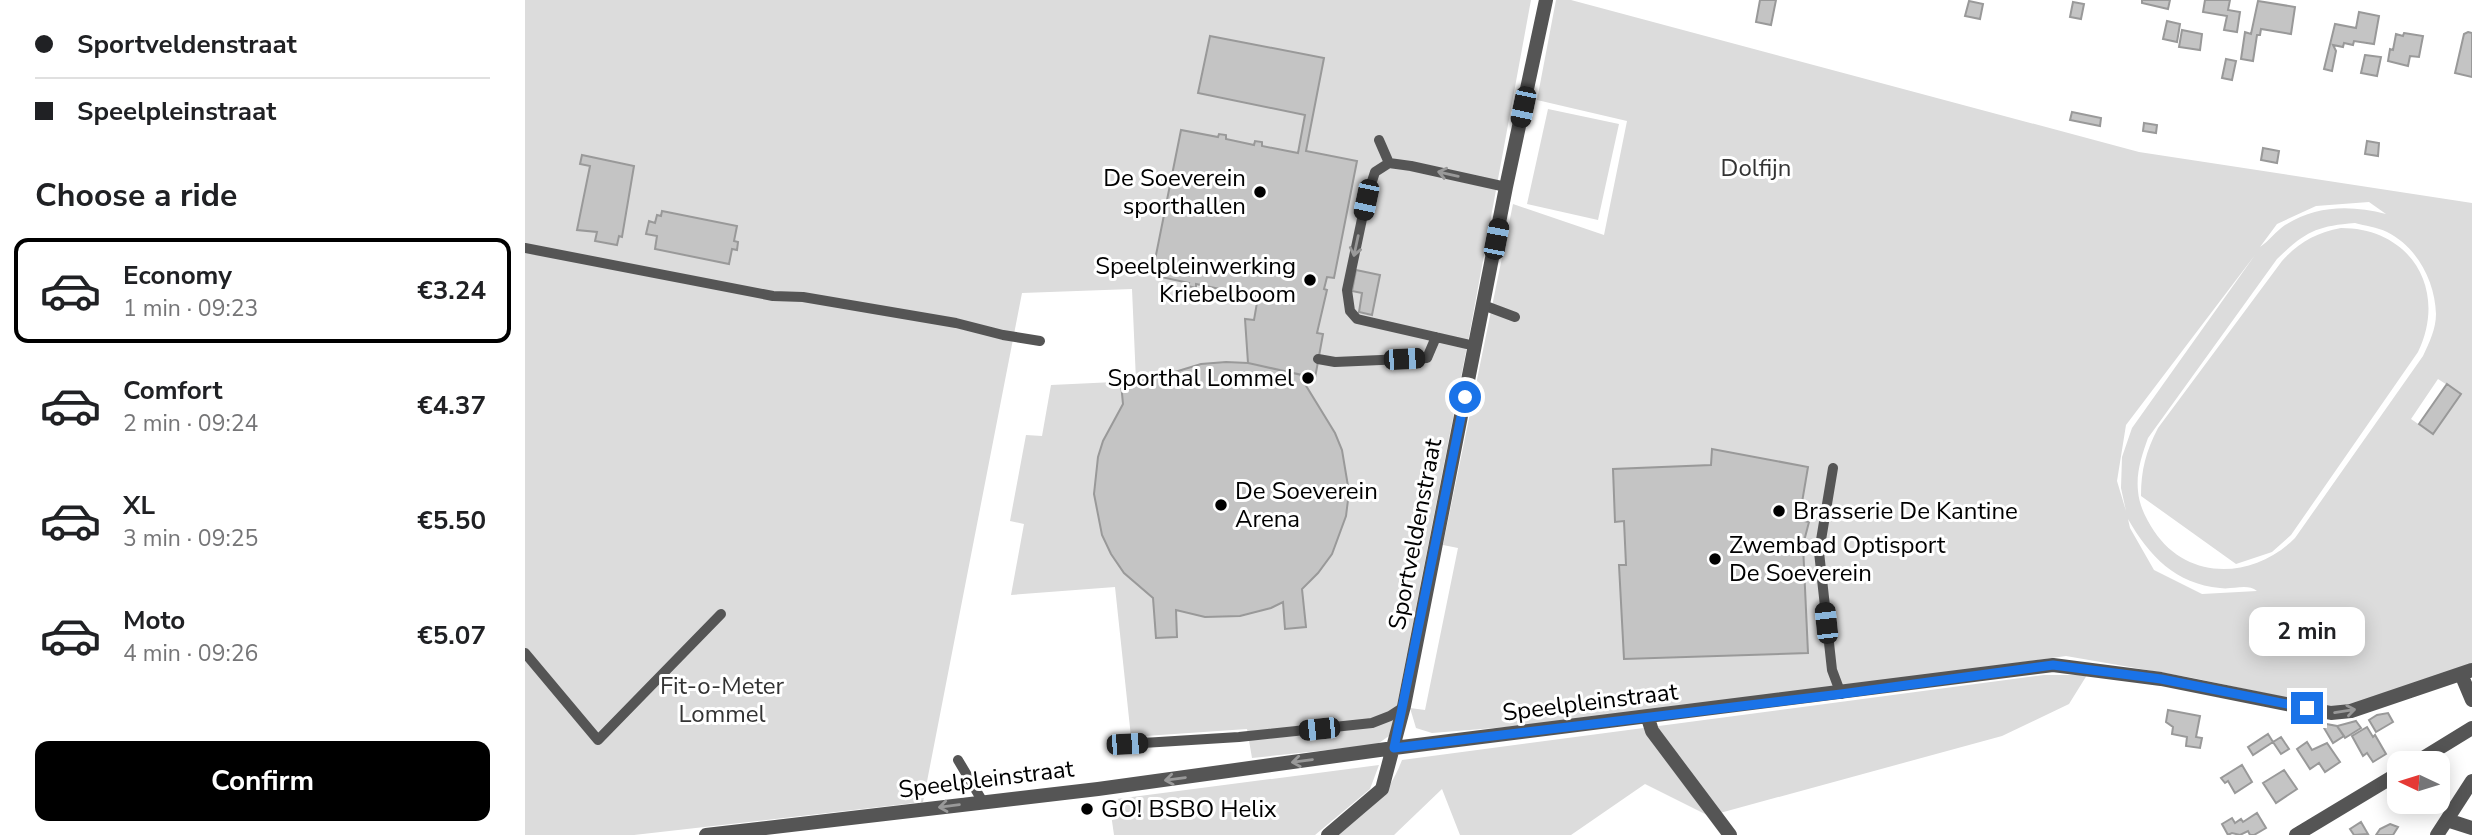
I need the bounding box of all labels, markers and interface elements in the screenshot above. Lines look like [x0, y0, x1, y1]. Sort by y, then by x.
text: Sportveldenstraat [77, 27, 297, 62]
car [1509, 84, 1538, 130]
text: Speelpleinstraat [77, 94, 276, 129]
park label: Dolfijn [1721, 152, 1791, 184]
place label: De Soeverein sporthallen [1103, 162, 1246, 222]
one-way arrow [1437, 167, 1460, 180]
text: Choose a ride [35, 174, 237, 217]
car [1352, 177, 1381, 223]
marker: De Soeverein sporthallen [1252, 184, 1268, 200]
car [1482, 216, 1511, 262]
one-way arrow [1349, 234, 1363, 257]
place label: Speelpleinwerking Kriebelboom [1095, 250, 1296, 310]
text: Economy [123, 258, 232, 293]
icon: car [39, 259, 102, 322]
marker: Speelpleinwerking Kriebelboom [1302, 272, 1318, 288]
text: €3.24 [417, 273, 486, 308]
text: 1 min · 09:23 [123, 293, 258, 324]
car [1383, 347, 1426, 371]
place label: Sporthal Lommel [1107, 362, 1294, 394]
marker: Sporthal Lommel [1300, 370, 1316, 386]
text: Comfort [123, 373, 223, 408]
icon: car [39, 374, 102, 437]
route start [1449, 381, 1481, 413]
text: €4.37 [417, 388, 486, 423]
text: 2 min · 09:24 [123, 408, 258, 439]
street label: Sportveldenstraat [1381, 435, 1449, 632]
place label: De Soeverein Arena [1235, 475, 1378, 535]
text: XL [123, 488, 155, 523]
icon: car [39, 489, 102, 552]
place label: Brasserie De Kantine [1793, 495, 2018, 527]
marker: De Soeverein Arena [1213, 497, 1229, 513]
text: €5.50 [417, 503, 486, 538]
marker: Brasserie De Kantine [1771, 503, 1787, 519]
text: 3 min · 09:25 [123, 523, 258, 554]
place label: Zwembad Optisport De Soeverein [1729, 529, 1946, 589]
marker: Zwembad Optisport De Soeverein [1707, 551, 1723, 567]
car [1814, 601, 1839, 645]
text: Moto [123, 603, 185, 638]
icon: car [39, 604, 102, 667]
callout: 2 min [2249, 606, 2365, 656]
text: 2 min [2277, 616, 2337, 647]
text: €5.07 [417, 618, 486, 653]
text: 4 min · 09:26 [123, 638, 258, 669]
park label: Fit-o-Meter Lommel [660, 670, 785, 730]
street label: Speelpleinstraat [1500, 675, 1680, 729]
route end [2291, 692, 2323, 724]
one-way arrow [2333, 704, 2356, 717]
car [1298, 716, 1341, 742]
car [1106, 732, 1149, 756]
button: Confirm [35, 741, 490, 821]
north arrow [2387, 751, 2450, 814]
map controls [2387, 751, 2450, 814]
street label: Speelpleinstraat [896, 752, 1076, 806]
one-way arrow [1291, 755, 1314, 768]
one-way arrow [1164, 773, 1187, 786]
place label: GO! BSBO Helix [1101, 793, 1277, 825]
one-way arrow [939, 799, 961, 812]
marker: GO! BSBO Helix [1079, 801, 1095, 817]

